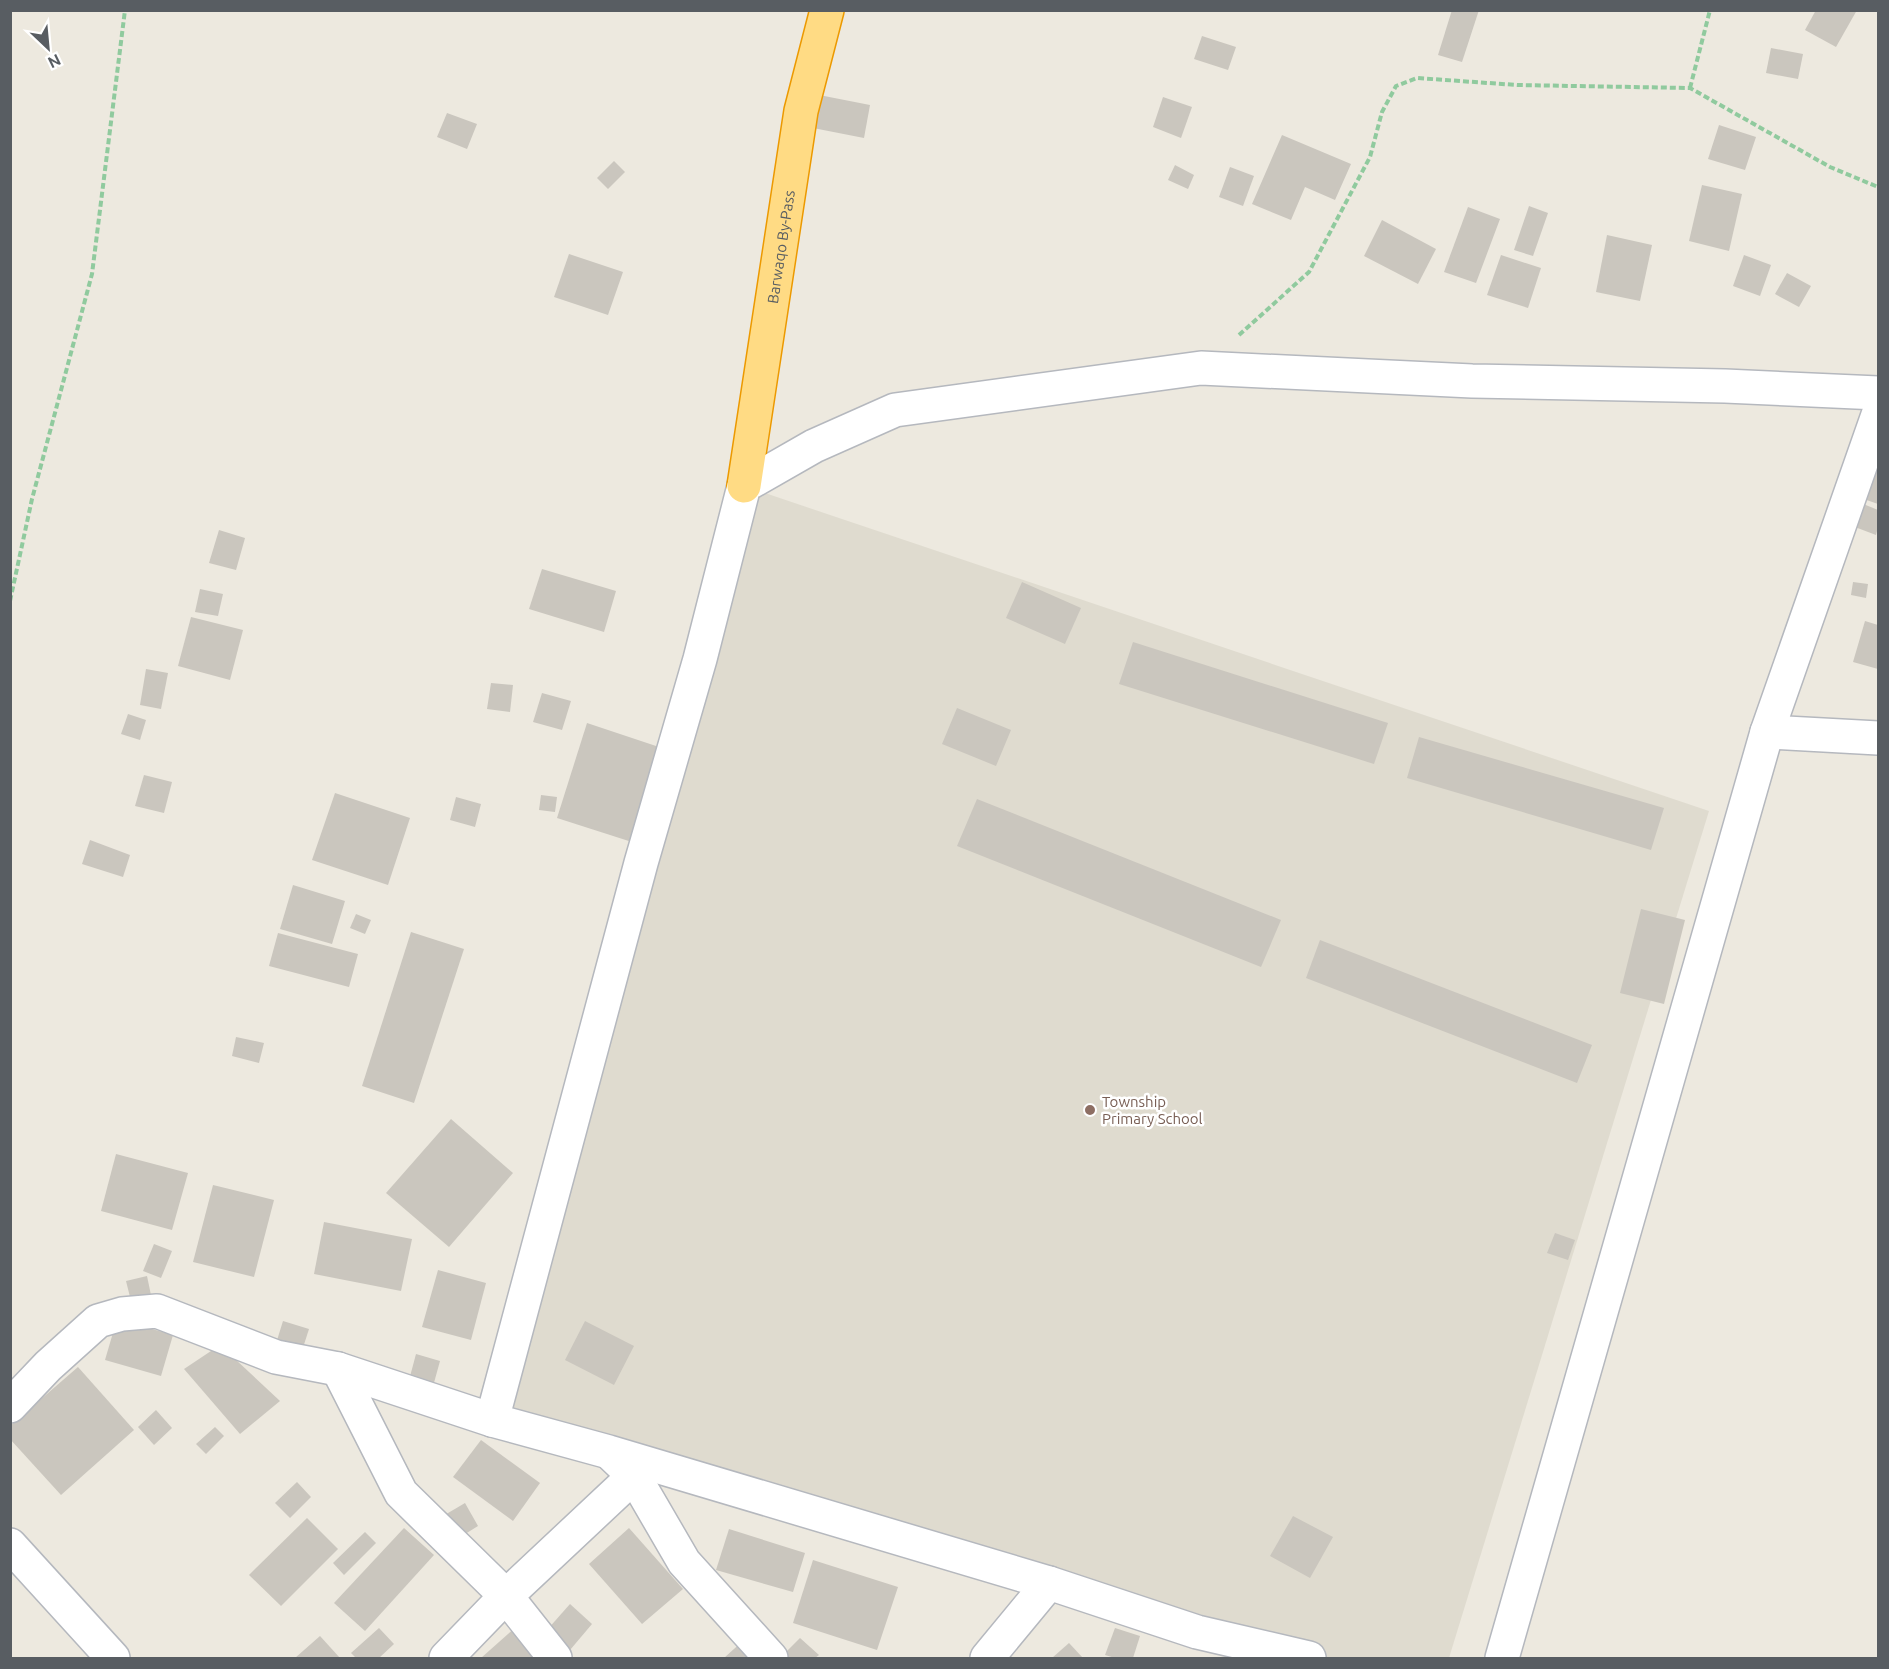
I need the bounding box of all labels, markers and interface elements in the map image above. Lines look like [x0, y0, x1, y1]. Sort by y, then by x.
north arrow [18, 18, 78, 78]
text: N [45, 51, 64, 72]
street label: Barwaqo By-Pass [763, 189, 797, 305]
place label: Township Primary School [1102, 1093, 1203, 1127]
marker: Township Primary School [1083, 1103, 1097, 1117]

